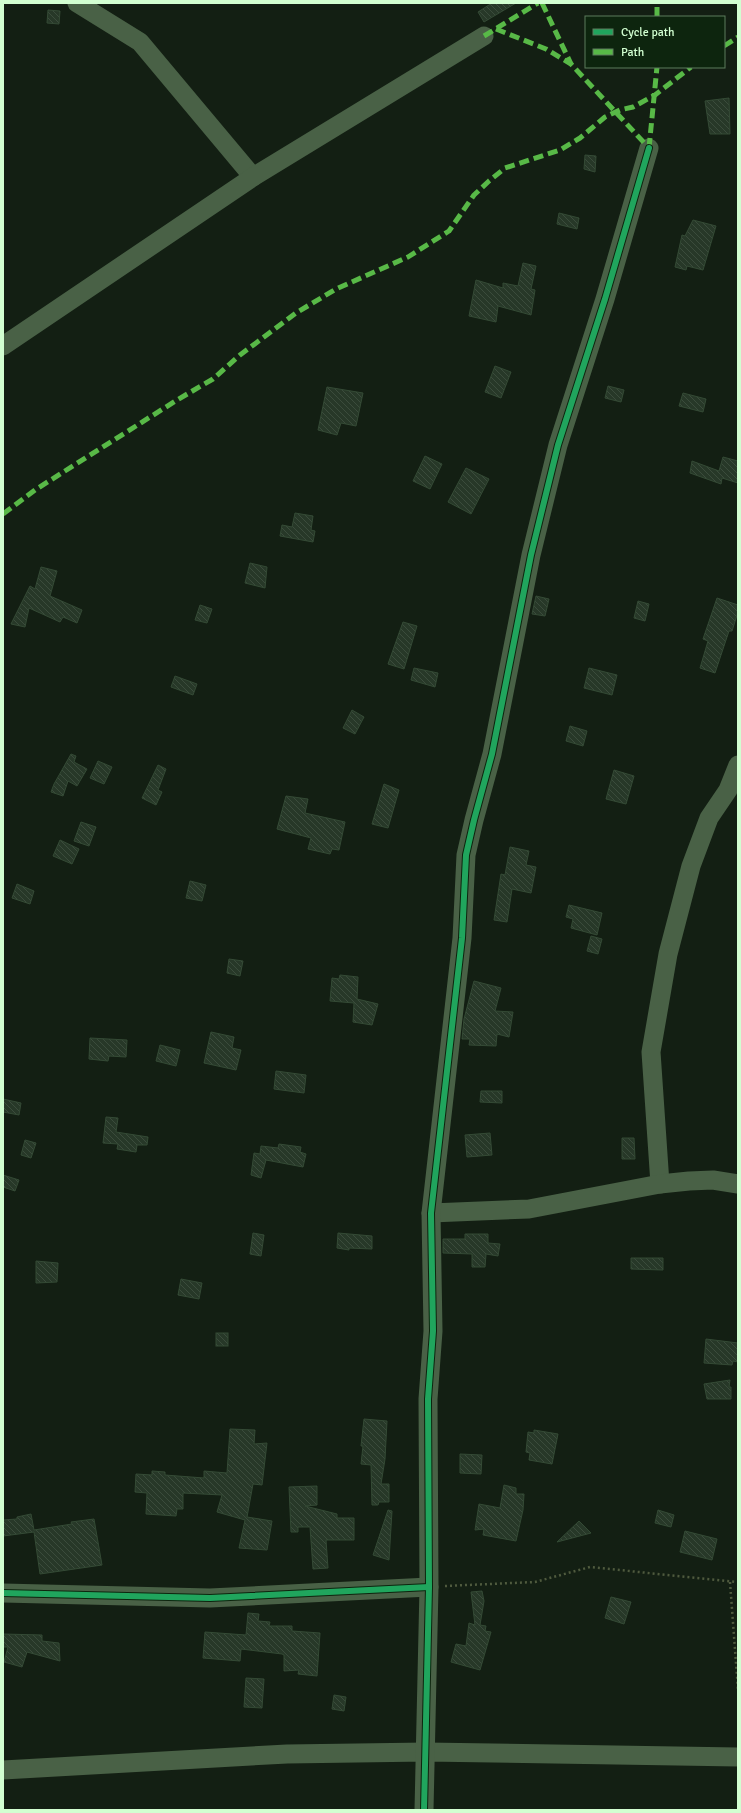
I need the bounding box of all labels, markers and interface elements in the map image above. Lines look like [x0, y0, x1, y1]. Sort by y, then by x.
legend [585, 16, 725, 68]
text: Cycle path [621, 25, 674, 40]
text: Path [621, 45, 644, 60]

